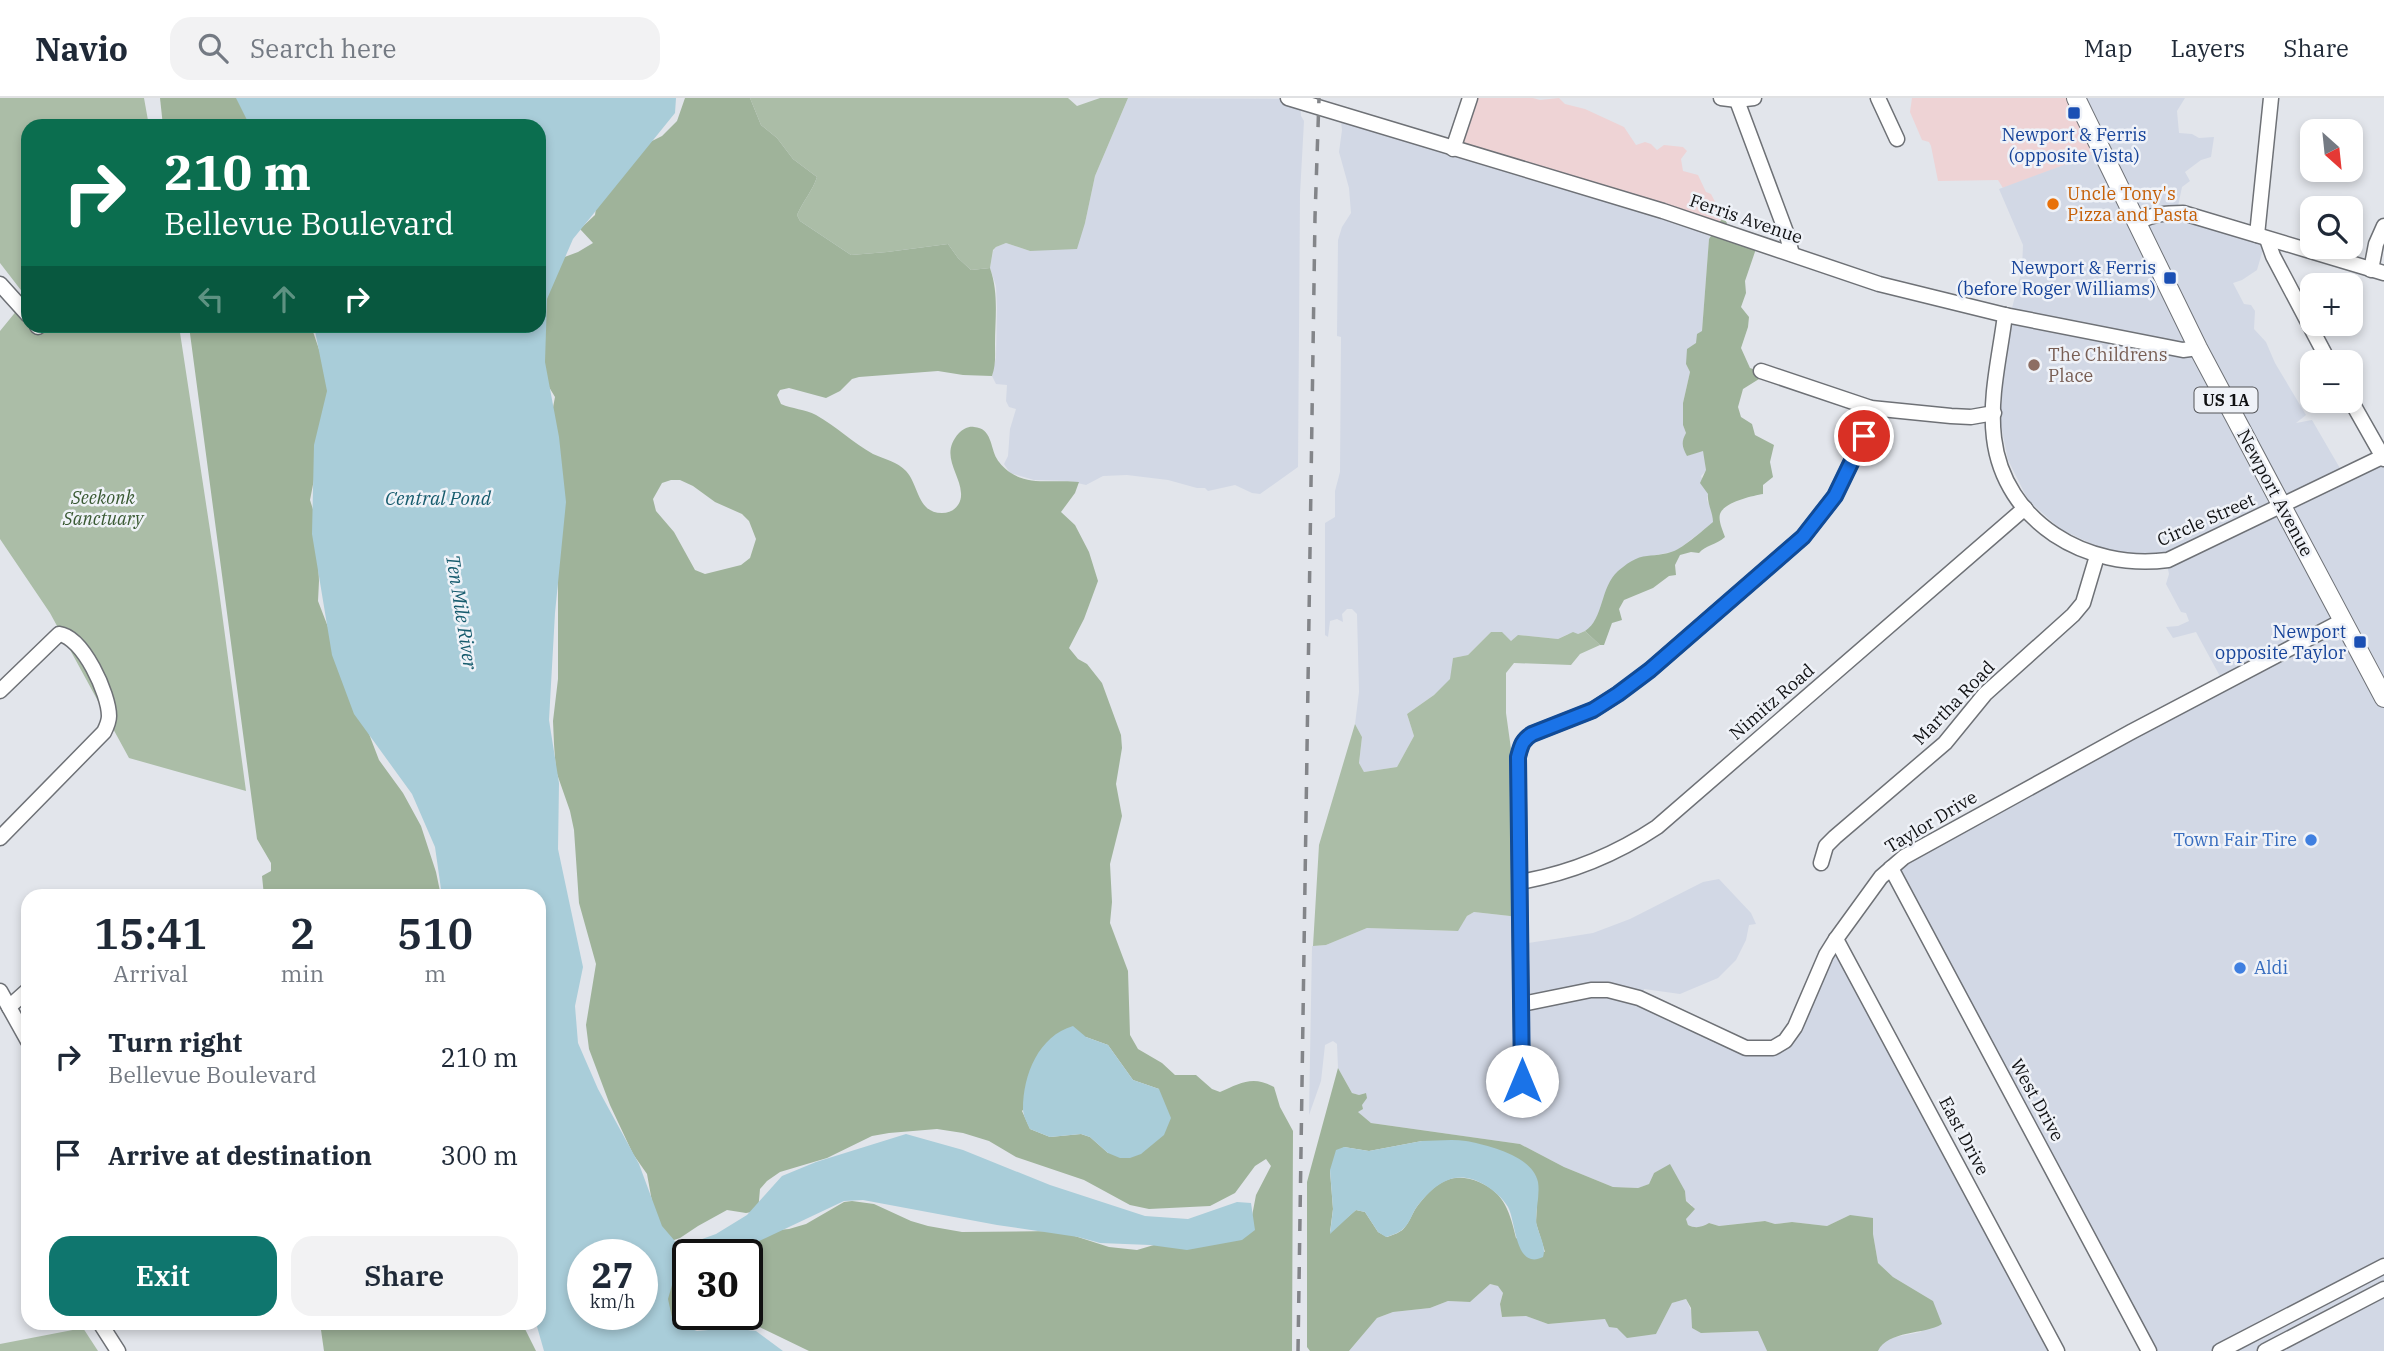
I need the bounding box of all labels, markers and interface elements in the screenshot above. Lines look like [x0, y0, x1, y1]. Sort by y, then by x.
search box [170, 17, 660, 80]
text: Navio [35, 27, 128, 70]
icon: search [194, 29, 232, 67]
text: Search here [250, 31, 396, 65]
text: Map [2084, 32, 2132, 64]
text: Layers [2170, 32, 2245, 64]
text: Share [2283, 32, 2349, 64]
marker: Newport & Ferris (opposite Vista) [2066, 105, 2082, 121]
north arrow [2300, 119, 2362, 182]
map controls [2300, 119, 2363, 413]
place label: Newport & Ferris (opposite Vista) [2001, 123, 2147, 167]
text: 210 m [164, 140, 311, 203]
icon: right [49, 147, 140, 238]
place label: Uncle Tony's Pizza and Pasta [2067, 182, 2198, 226]
street label: Ferris Avenue [1687, 188, 1806, 249]
marker: Uncle Tony's Pizza and Pasta [2045, 196, 2061, 212]
button: search [2300, 196, 2363, 259]
text: Bellevue Boulevard [164, 202, 454, 244]
place label: Newport & Ferris (before Roger Williams) [1957, 256, 2156, 300]
marker: Newport & Ferris (before Roger Williams) [2162, 270, 2178, 286]
button: + [2300, 273, 2363, 336]
icon: left [192, 280, 230, 318]
icon: ahead [265, 280, 303, 318]
icon: right [338, 280, 376, 318]
place label: The Childrens Place [2048, 343, 2168, 387]
button: − [2300, 350, 2363, 413]
marker: The Childrens Place [2026, 357, 2042, 373]
road number: US 1A [2194, 388, 2258, 412]
pin [1834, 406, 1894, 466]
icon: arrive [1845, 417, 1883, 455]
street label: Newport Avenue [2232, 425, 2319, 560]
park label: Seekonk Sanctuary [62, 486, 145, 530]
water label: Central Pond [385, 486, 492, 510]
street label: Circle Street [2153, 488, 2258, 551]
water label: Ten Mile River [441, 553, 483, 672]
place label: Newport opposite Taylor [2215, 620, 2346, 664]
marker: Newport opposite Taylor [2352, 634, 2368, 650]
street label: Martha Road [1908, 656, 2000, 750]
street label: Nimitz Road [1724, 658, 1819, 745]
street label: Taylor Drive [1880, 785, 1981, 858]
place label: Town Fair Tire [2173, 828, 2297, 851]
marker: Town Fair Tire [2303, 832, 2319, 848]
text: 15:41 [94, 906, 207, 961]
text: 2 [290, 906, 315, 961]
text: 510 [397, 906, 473, 961]
place label: Aldi [2254, 956, 2289, 979]
text: Arrival [113, 958, 188, 988]
text: min [280, 958, 324, 988]
text: m [424, 958, 446, 988]
marker: Aldi [2232, 960, 2248, 976]
text: Turn right [108, 1025, 242, 1059]
icon: right [49, 1038, 87, 1076]
text: 210 m [440, 1040, 518, 1074]
position arrow [1485, 1044, 1559, 1118]
street label: West Drive [2005, 1054, 2070, 1145]
text: Bellevue Boulevard [108, 1059, 317, 1089]
street label: East Drive [1934, 1092, 1995, 1179]
icon: arrive [49, 1136, 87, 1174]
text: Arrive at destination [108, 1138, 372, 1172]
text: 300 m [440, 1138, 518, 1172]
button: Exit [49, 1236, 277, 1316]
button: Share [291, 1236, 518, 1316]
speed limit sign: 30 [672, 1239, 763, 1330]
text: 27 [591, 1252, 634, 1298]
text: km/h [590, 1290, 635, 1313]

